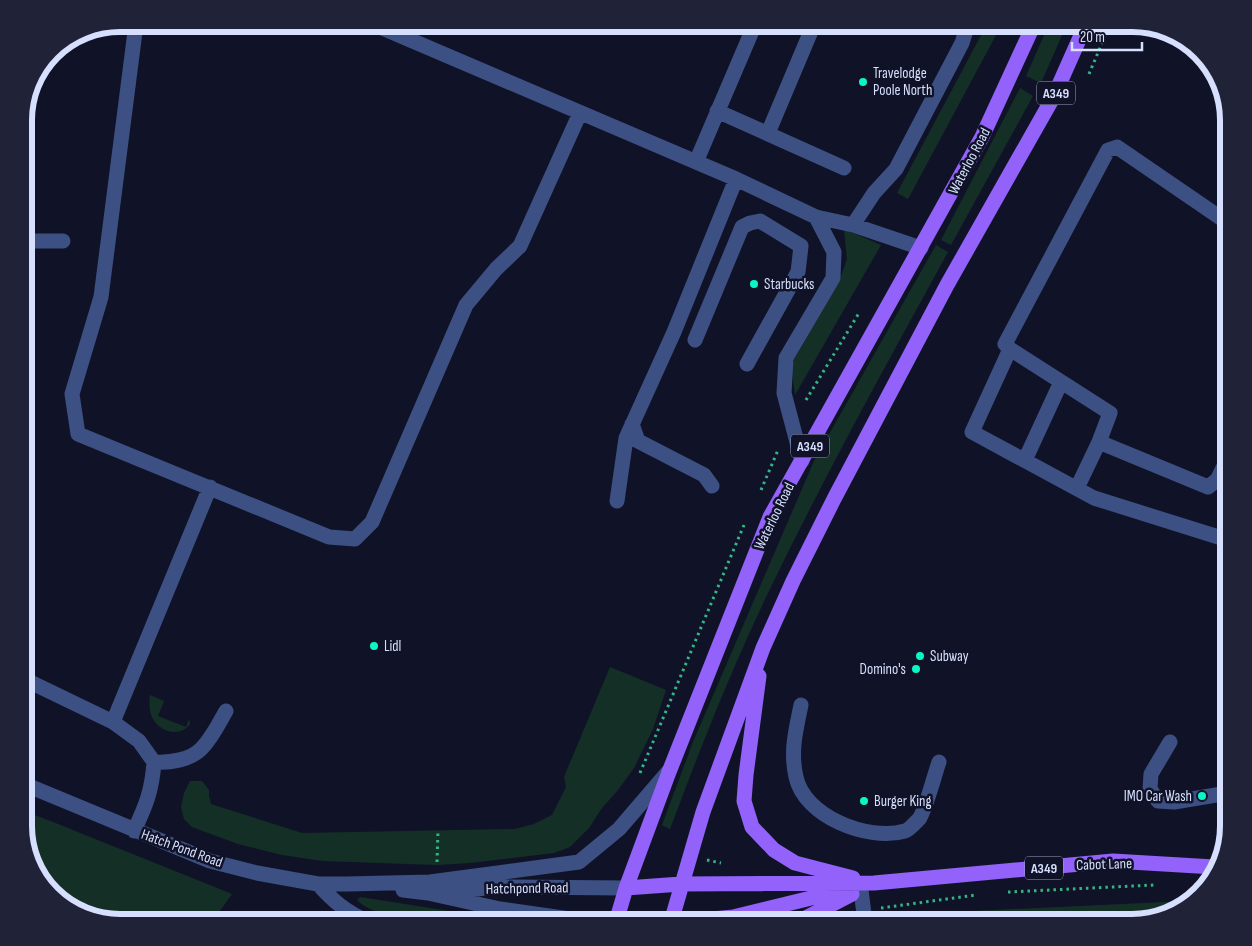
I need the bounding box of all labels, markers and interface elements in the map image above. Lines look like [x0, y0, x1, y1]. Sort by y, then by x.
scale bar [1072, 20, 1142, 52]
text: 20 m [1080, 28, 1105, 47]
place label: Travelodge Poole North [873, 64, 932, 100]
marker: Travelodge Poole North [857, 76, 869, 88]
road number: A349 [1037, 82, 1075, 105]
street label: Waterloo Road [944, 125, 995, 198]
place label: Starbucks [764, 275, 814, 294]
marker: Starbucks [748, 278, 760, 290]
road number: A349 [791, 434, 829, 458]
street label: Waterloo Road [750, 479, 799, 553]
place label: Lidl [384, 637, 401, 656]
marker: Lidl [368, 640, 380, 652]
place label: Subway [930, 647, 969, 666]
marker: Subway [914, 650, 926, 662]
place label: Domino's [860, 660, 906, 679]
marker: Domino's [910, 663, 922, 675]
place label: IMO Car Wash [1124, 787, 1192, 806]
marker: IMO Car Wash [1196, 790, 1208, 802]
place label: Burger King [874, 792, 932, 811]
marker: Burger King [858, 795, 870, 807]
street label: Hatch Pond Road [139, 825, 225, 872]
street label: Cabot Lane [1076, 854, 1132, 875]
road number: A349 [1025, 856, 1063, 880]
street label: Hatchpond Road [485, 878, 569, 899]

